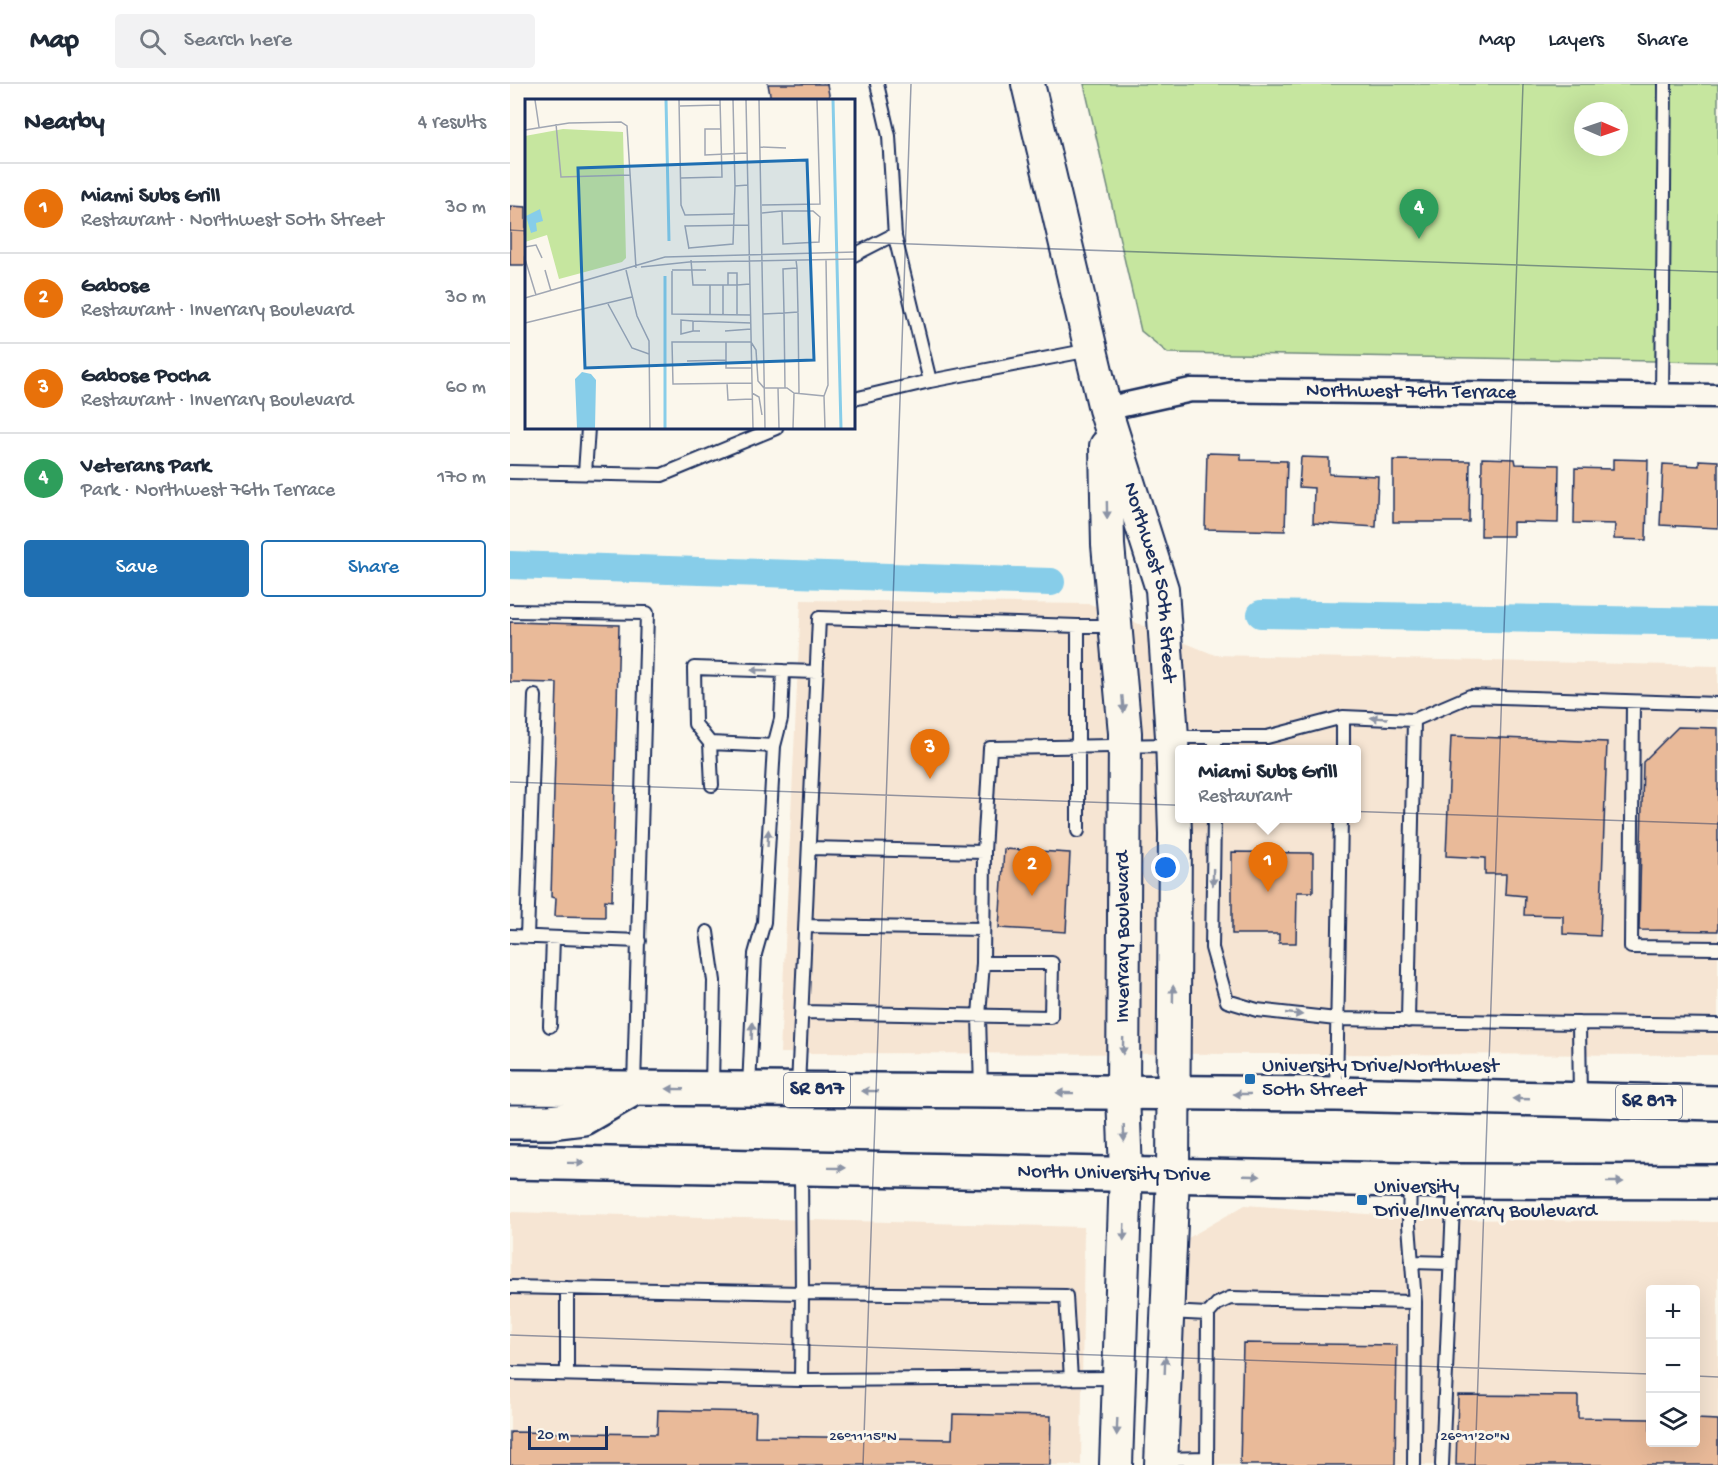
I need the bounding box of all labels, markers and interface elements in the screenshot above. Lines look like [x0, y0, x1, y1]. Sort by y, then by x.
search box [115, 14, 535, 68]
text: Map [30, 25, 79, 58]
icon: search [136, 25, 169, 58]
text: Search here [184, 28, 292, 54]
text: Map [1479, 29, 1515, 54]
text: Layers [1548, 29, 1604, 54]
text: Share [1637, 29, 1688, 54]
inset map [525, 99, 855, 429]
north arrow [1574, 102, 1628, 156]
text: Nearby [24, 108, 105, 139]
text: 4 results [418, 112, 486, 135]
text: Miami Subs Grill [81, 184, 220, 210]
pin: 4 [1400, 190, 1438, 239]
text: 1 [39, 197, 48, 220]
text: 30 m [445, 197, 486, 220]
text: Restaurant · Northwest 50th Street [81, 210, 384, 233]
text: Gabose [81, 274, 150, 300]
text: 2 [39, 287, 48, 310]
text: 30 m [445, 287, 486, 310]
text: Restaurant · Inverrary Boulevard [81, 300, 353, 323]
text: Gabose Pocha [81, 364, 210, 390]
text: 3 [38, 377, 49, 400]
text: 60 m [446, 377, 486, 400]
street label: Northwest 76th Terrace [1306, 379, 1517, 406]
text: Restaurant · Inverrary Boulevard [81, 390, 353, 413]
text: Veterans Park [81, 454, 211, 480]
text: 4 [39, 467, 48, 490]
text: 170 m [437, 467, 486, 490]
street label: Northwest 50th Street [1117, 479, 1181, 685]
text: Park · Northwest 76th Terrace [81, 480, 335, 503]
one-way arrow [1103, 500, 1112, 519]
button: Save [24, 540, 249, 597]
button: Share [261, 540, 486, 597]
one-way arrow [750, 665, 769, 675]
one-way arrow [1118, 695, 1128, 714]
one-way arrow [1369, 714, 1388, 723]
pin: 3 [910, 730, 950, 779]
popup [1175, 745, 1361, 823]
text: Miami Subs Grill [1198, 760, 1338, 786]
text: Restaurant [1198, 786, 1291, 809]
one-way arrow [764, 828, 773, 847]
pin: 1 [1248, 842, 1287, 892]
pin: 2 [1012, 846, 1052, 896]
street label: Inverrary Boulevard [1112, 849, 1137, 1023]
your location [1151, 853, 1180, 882]
one-way arrow [1208, 867, 1218, 886]
one-way arrow [1168, 984, 1178, 1003]
one-way arrow [1285, 1009, 1304, 1019]
one-way arrow [747, 1022, 756, 1041]
one-way arrow [1119, 1036, 1128, 1055]
place label: University Drive/Northwest 50th Street [1262, 1055, 1501, 1104]
marker: University Drive/Northwest 50th Street [1243, 1072, 1257, 1086]
road number: SR 817 [784, 1073, 850, 1107]
one-way arrow [665, 1084, 684, 1094]
road number: SR 817 [1616, 1085, 1682, 1119]
one-way arrow [860, 1086, 879, 1096]
one-way arrow [1055, 1088, 1074, 1098]
one-way arrow [1233, 1089, 1252, 1099]
one-way arrow [1512, 1094, 1531, 1104]
one-way arrow [1120, 1124, 1129, 1143]
one-way arrow [567, 1159, 586, 1168]
street label: North University Drive [1017, 1160, 1212, 1189]
one-way arrow [828, 1163, 847, 1173]
one-way arrow [1243, 1171, 1262, 1180]
place label: University Drive/Inverrary Boulevard [1372, 1176, 1599, 1225]
one-way arrow [1606, 1177, 1625, 1187]
marker: University Drive/Inverrary Boulevard [1355, 1193, 1369, 1207]
one-way arrow [1119, 1222, 1128, 1241]
map controls [1646, 1285, 1700, 1447]
button: + [1646, 1285, 1700, 1339]
button: − [1646, 1339, 1700, 1393]
one-way arrow [1160, 1355, 1169, 1374]
button: layers [1646, 1393, 1700, 1447]
one-way arrow [1113, 1417, 1122, 1436]
scale bar [528, 1423, 608, 1450]
text: 20 m [537, 1427, 569, 1446]
text: 26°11'15"N [829, 1428, 897, 1446]
text: 26°11'20"N [1440, 1428, 1510, 1446]

